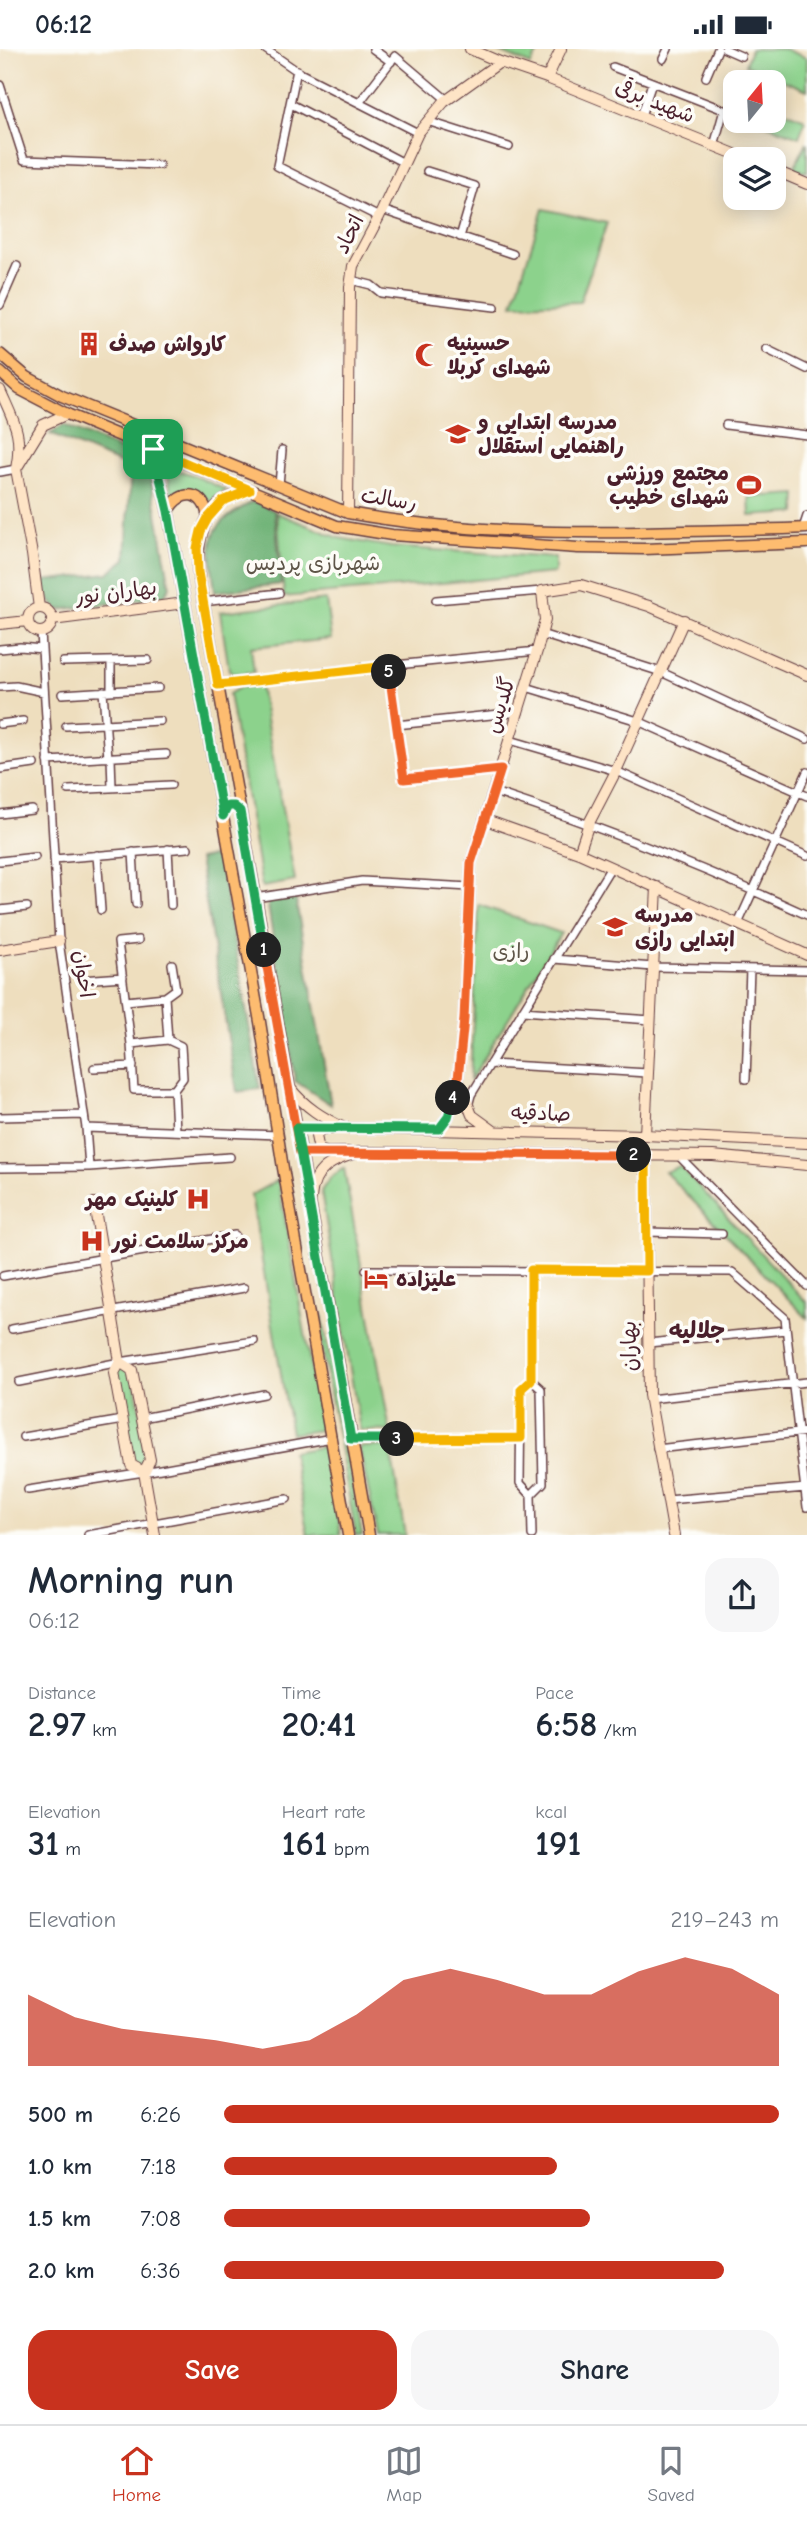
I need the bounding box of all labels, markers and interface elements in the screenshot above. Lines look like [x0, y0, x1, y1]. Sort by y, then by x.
text: 06:12 [35, 10, 92, 40]
north arrow [723, 70, 786, 133]
map controls [723, 70, 786, 210]
street label: شهید برقی [611, 73, 699, 129]
button: layers [723, 147, 786, 210]
street label: اتحاد [329, 210, 369, 258]
building icon: کارواش صدف [75, 330, 103, 358]
place label: حسینیه شهدای کربلا [447, 331, 551, 380]
place label: کارواش صدف [109, 332, 227, 356]
mosque icon: حسینیه شهدای کربلا [413, 341, 441, 369]
place label: مدرسه ابتدایی و راهنمایی استقلال [476, 410, 624, 459]
pin [123, 419, 183, 479]
school or university icon: مدرسه ابتدایی و راهنمایی استقلال [444, 420, 472, 448]
icon: arrive [134, 430, 172, 468]
place label: مجتمع ورزشی شهدای خطیب [607, 461, 729, 510]
sports icon: مجتمع ورزشی شهدای خطیب [735, 471, 763, 499]
street label: رسالت [359, 483, 419, 515]
park label: شهربازی پردیس [246, 551, 380, 576]
street label: بهاران نور [73, 575, 158, 610]
pin: 5 [372, 655, 406, 689]
text: 5 [383, 660, 394, 682]
street label: گلدیس [480, 674, 520, 736]
place label: مدرسه ابتدایی رازی [635, 903, 735, 952]
school or university icon: مدرسه ابتدایی رازی [601, 913, 629, 941]
pin: 1 [246, 933, 282, 967]
text: 1 [260, 938, 267, 960]
park label: رازی [492, 939, 530, 963]
street label: اخوان [68, 949, 99, 999]
pin: 4 [435, 1081, 470, 1115]
text: 4 [448, 1086, 457, 1108]
street label: صادقیه [511, 1100, 571, 1126]
pin: 2 [616, 1137, 652, 1173]
text: 2 [629, 1143, 638, 1165]
hospital icon: کلینیک مهر [184, 1185, 212, 1213]
place label: کلینیک مهر [84, 1187, 179, 1212]
hospital icon: مرکز سلامت نور [78, 1227, 106, 1255]
place label: مرکز سلامت نور [110, 1229, 249, 1254]
hotel icon: علیزاده [362, 1265, 390, 1293]
place label: علیزاده [396, 1267, 456, 1292]
district label: جلالیه [669, 1317, 725, 1344]
street label: بهاران [617, 1320, 642, 1372]
pin: 3 [380, 1421, 414, 1457]
text: 3 [392, 1427, 401, 1449]
button: share [705, 1558, 779, 1632]
text: Morning run [28, 1559, 234, 1603]
text: 06:12 [28, 1607, 80, 1634]
text: Distance [28, 1682, 96, 1704]
text: Time [282, 1682, 321, 1704]
text: Pace [535, 1682, 574, 1704]
text: 2.97 [28, 1704, 86, 1745]
text: 20:41 [282, 1704, 357, 1745]
text: 6:58 [535, 1704, 597, 1745]
text: km [86, 1719, 117, 1741]
text: /km [597, 1719, 637, 1741]
text: Elevation [28, 1801, 101, 1823]
text: Heart rate [282, 1801, 365, 1823]
text: kcal [535, 1801, 567, 1823]
text: 31 [28, 1823, 59, 1864]
text: 161 [282, 1823, 327, 1864]
text: 191 [535, 1823, 581, 1864]
text: m [59, 1838, 81, 1860]
text: bpm [327, 1838, 370, 1860]
text: Elevation [28, 1906, 116, 1933]
text: 219–243 m [670, 1906, 779, 1933]
text: 500 m [28, 2101, 93, 2128]
text: 6:26 [140, 2101, 181, 2128]
text: 1.0 km [28, 2153, 92, 2180]
text: 7:18 [140, 2153, 176, 2180]
text: 1.5 km [28, 2205, 91, 2232]
text: 7:08 [140, 2205, 181, 2232]
text: 2.0 km [28, 2257, 94, 2284]
text: 6:36 [140, 2257, 181, 2284]
button: Save [28, 2330, 397, 2410]
button: Share [411, 2330, 779, 2410]
tab: Home [112, 2442, 161, 2506]
tab: Map [385, 2442, 423, 2506]
tab: Saved [647, 2442, 695, 2506]

